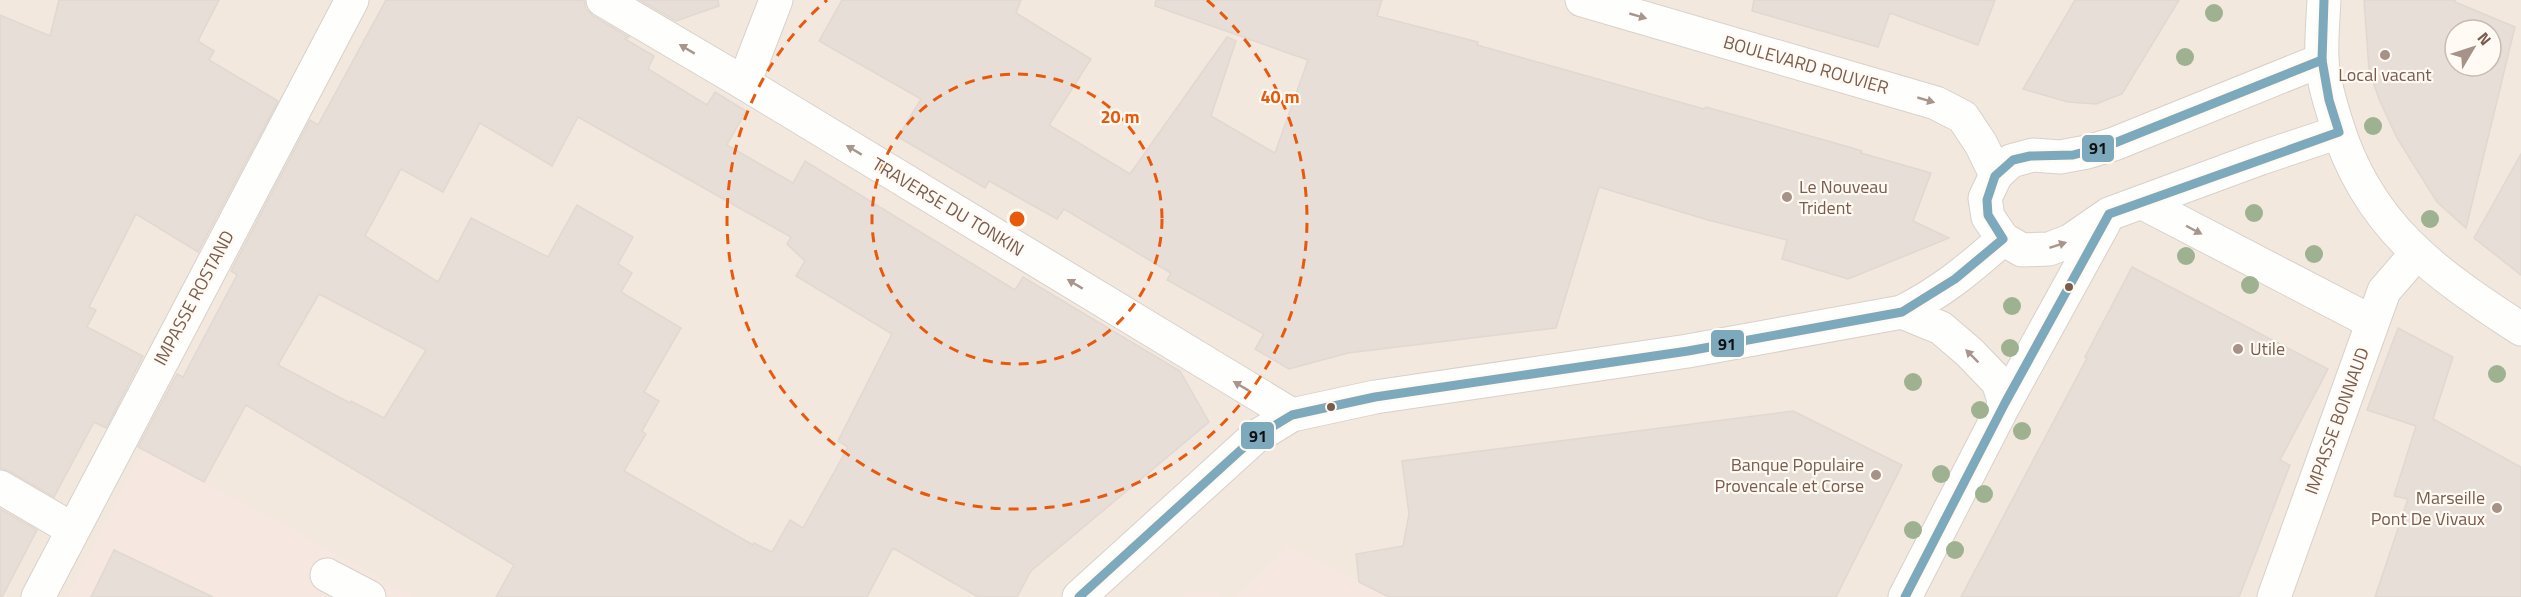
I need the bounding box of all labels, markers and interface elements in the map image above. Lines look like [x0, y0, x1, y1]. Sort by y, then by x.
one-way arrow [1629, 12, 1647, 21]
north arrow [2443, 18, 2503, 78]
text: N [2472, 27, 2497, 50]
street label: BOULEVARD ROUVIER [1720, 28, 1892, 101]
one-way arrow [678, 44, 695, 54]
marker: Local vacant [2378, 48, 2392, 62]
place label: Local vacant [2338, 61, 2432, 88]
text: 40 m [1260, 83, 1300, 110]
one-way arrow [1918, 96, 1936, 105]
text: 20 m [1100, 103, 1140, 130]
line badge: 91 [2081, 134, 2115, 163]
text: 91 [2089, 136, 2107, 160]
one-way arrow [846, 145, 862, 156]
street label: TRAVERSE DU TONKIN [867, 150, 1029, 263]
place label: Le Nouveau Trident [1799, 173, 1888, 221]
marker: Le Nouveau Trident [1780, 190, 1794, 204]
centre of rings [1007, 209, 1027, 229]
street label: IMPASSE ROSTAND [147, 225, 241, 370]
one-way arrow [2186, 225, 2203, 234]
one-way arrow [2049, 240, 2067, 250]
one-way arrow [1067, 279, 1083, 290]
unlabelled marker [2063, 281, 2075, 293]
line badge: 91 [1710, 329, 1745, 358]
text: 91 [1718, 332, 1736, 356]
place label: Utile [2250, 335, 2285, 362]
marker: Utile [2231, 342, 2245, 356]
street label: IMPASSE BONNAUD [2297, 343, 2376, 498]
one-way arrow [1966, 349, 1980, 363]
one-way arrow [1233, 380, 1249, 391]
unlabelled marker [1325, 401, 1337, 413]
line badge: 91 [1240, 421, 1275, 450]
text: 91 [1249, 424, 1267, 448]
place label: Banque Populaire Provencale et Corse [1714, 451, 1864, 499]
marker: Banque Populaire Provencale et Corse [1869, 468, 1883, 482]
place label: Marseille Pont De Vivaux [2371, 484, 2485, 532]
marker: Marseille Pont De Vivaux [2490, 501, 2504, 515]

